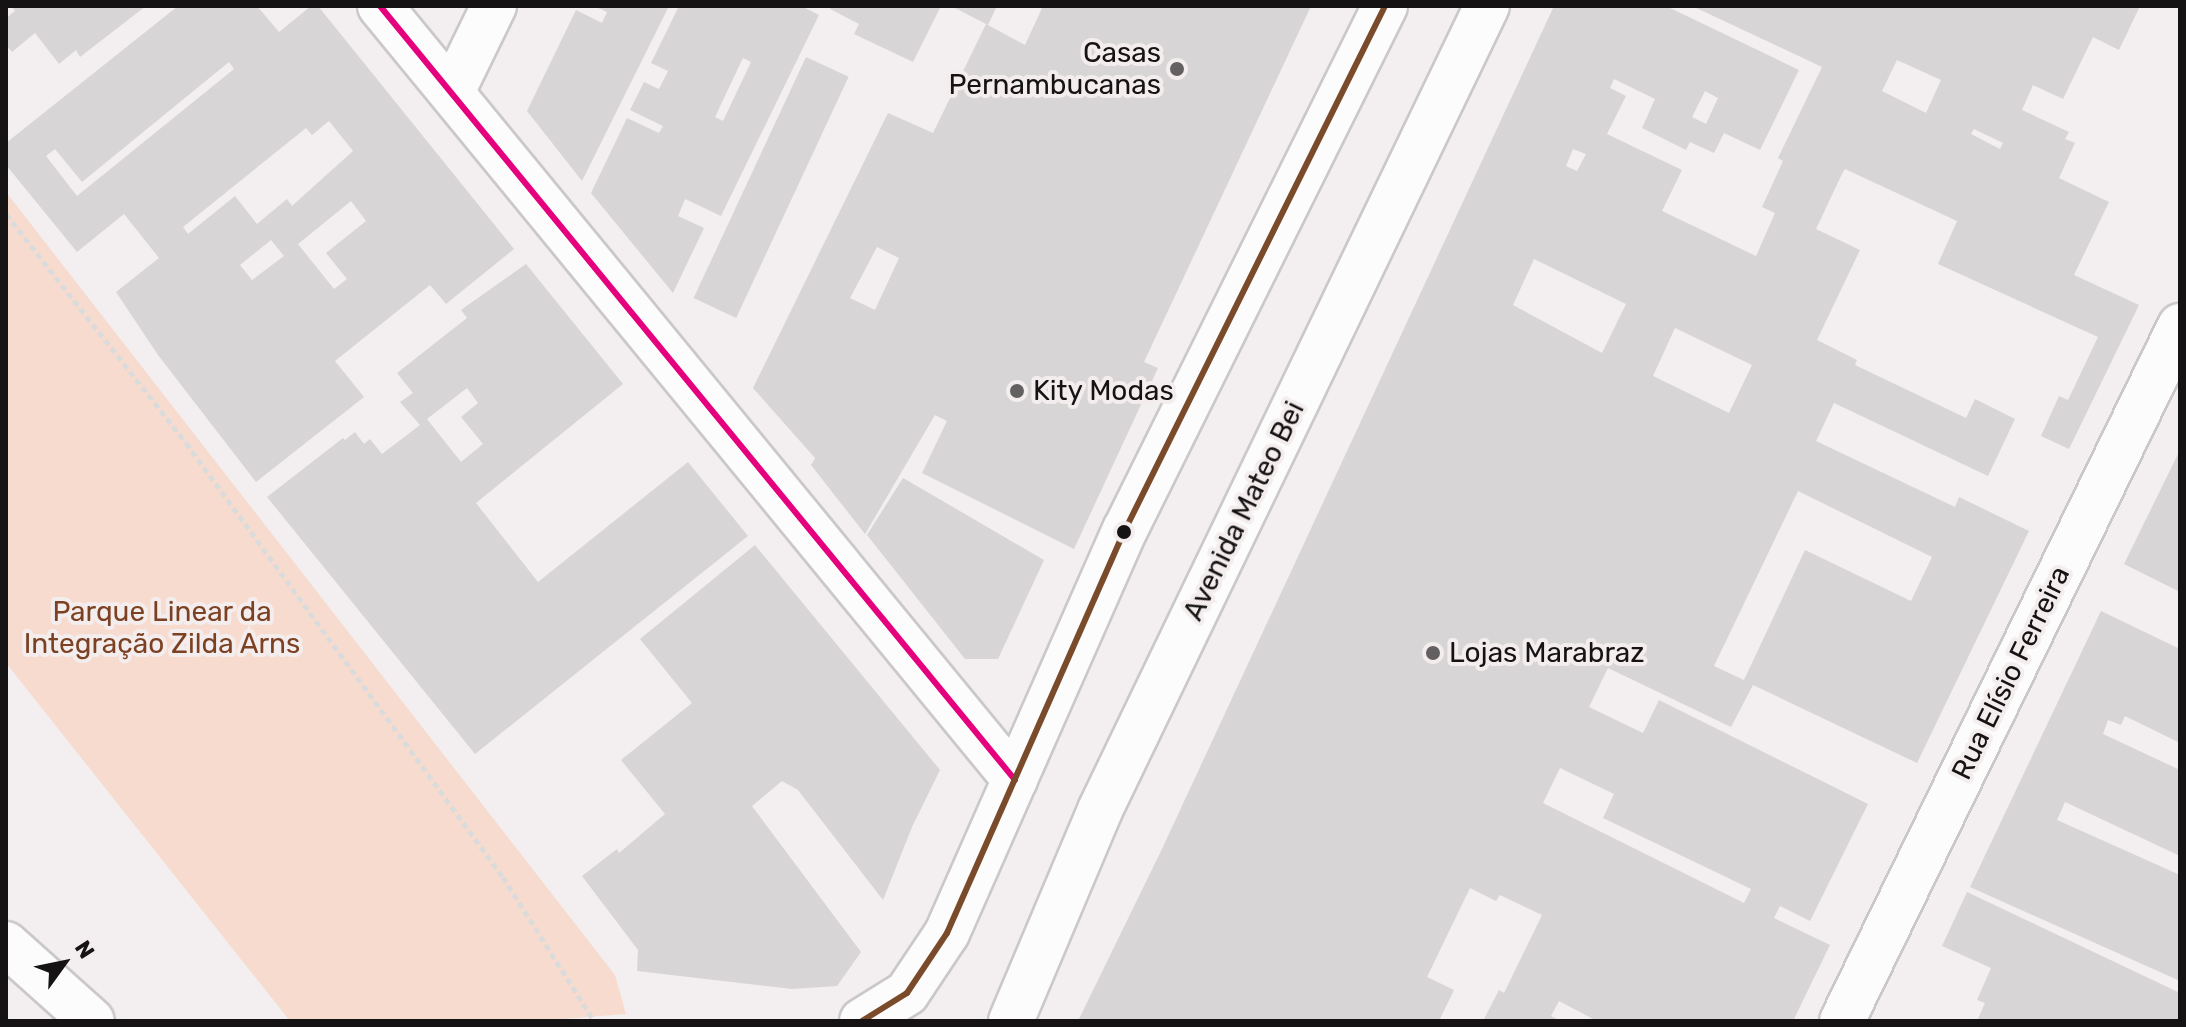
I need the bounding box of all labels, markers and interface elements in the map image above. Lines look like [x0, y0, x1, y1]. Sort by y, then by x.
place label: Casas Pernambucanas [948, 36, 1161, 102]
marker: Casas Pernambucanas [1168, 60, 1186, 78]
place label: Kity Modas [1033, 374, 1175, 408]
marker: Kity Modas [1008, 382, 1026, 400]
street label: Avenida Mateo Bei [1176, 396, 1312, 626]
unlabelled marker [1116, 524, 1132, 540]
street label: Rua Elísio Ferreira [1945, 561, 2077, 785]
park label: Parque Linear da Integração Zilda Arns [23, 595, 301, 661]
place label: Lojas Marabraz [1449, 636, 1645, 670]
marker: Lojas Marabraz [1424, 644, 1442, 662]
north arrow [24, 923, 104, 1003]
text: N [69, 936, 100, 964]

